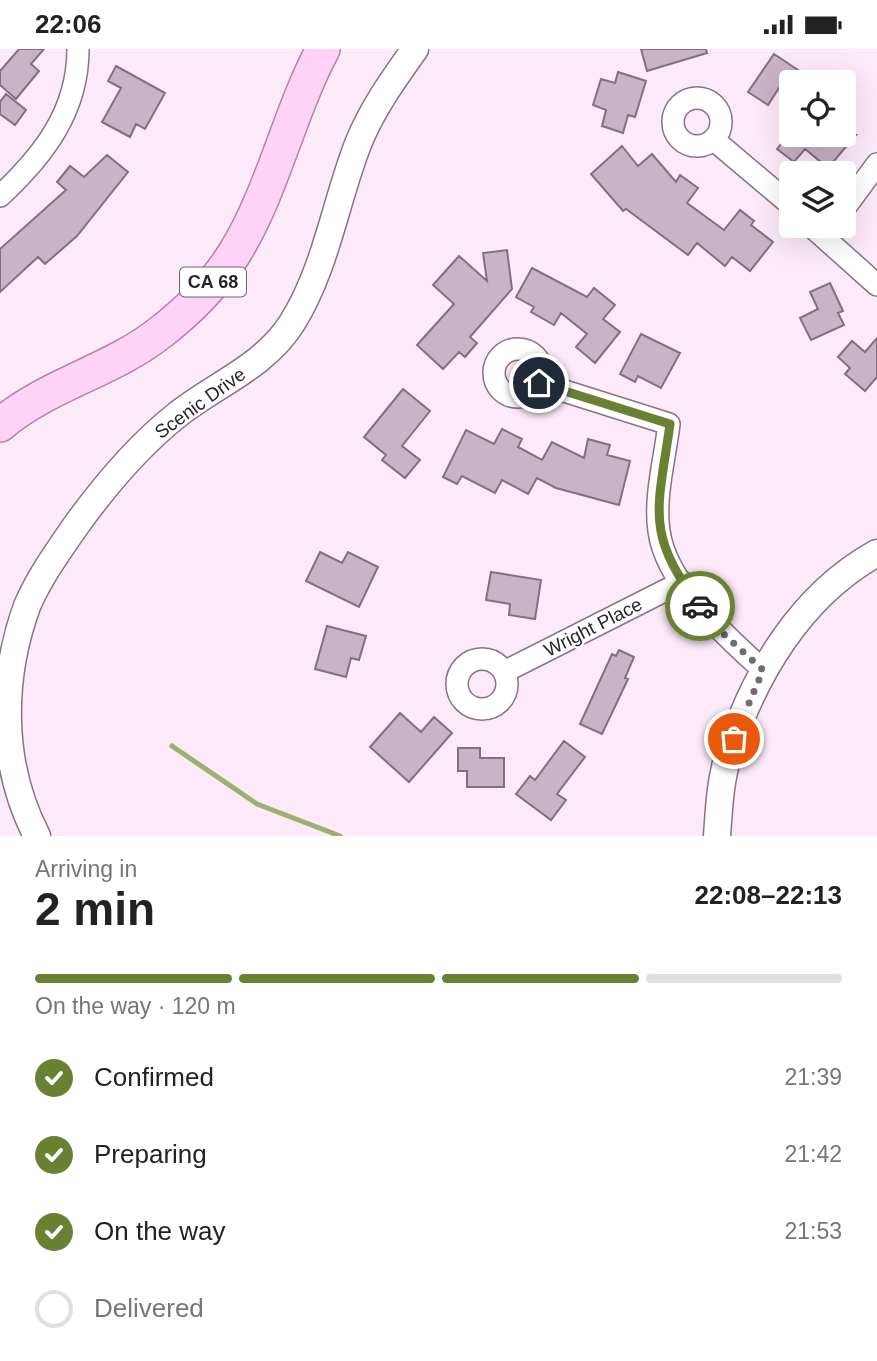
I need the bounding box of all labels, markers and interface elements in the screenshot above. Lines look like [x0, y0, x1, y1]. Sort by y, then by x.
text: 22:06 [35, 9, 102, 39]
map controls [779, 70, 856, 238]
button: locate [779, 70, 856, 147]
button: layers [779, 161, 856, 238]
road number: CA 68 [180, 267, 246, 296]
pin [509, 353, 569, 413]
street label: Scenic Drive [151, 363, 249, 443]
icon: home [520, 364, 558, 402]
courier [665, 571, 735, 641]
icon: car [681, 587, 719, 625]
street label: Wright Place [540, 593, 646, 661]
pin [704, 709, 764, 769]
icon: bag [715, 720, 753, 758]
text: Arriving in [35, 856, 137, 882]
text: 22:08–22:13 [695, 880, 842, 910]
text: 2 min [35, 883, 155, 935]
text: On the way · 120 m [35, 993, 236, 1019]
icon: check [35, 1059, 73, 1097]
text: Confirmed [94, 1062, 214, 1092]
text: 21:39 [784, 1064, 842, 1090]
icon: check [35, 1136, 73, 1174]
text: Preparing [94, 1139, 207, 1169]
text: 21:42 [784, 1141, 842, 1167]
icon: check [35, 1213, 73, 1251]
text: On the way [94, 1216, 226, 1246]
text: 21:53 [784, 1218, 842, 1244]
text: Delivered [94, 1293, 204, 1323]

